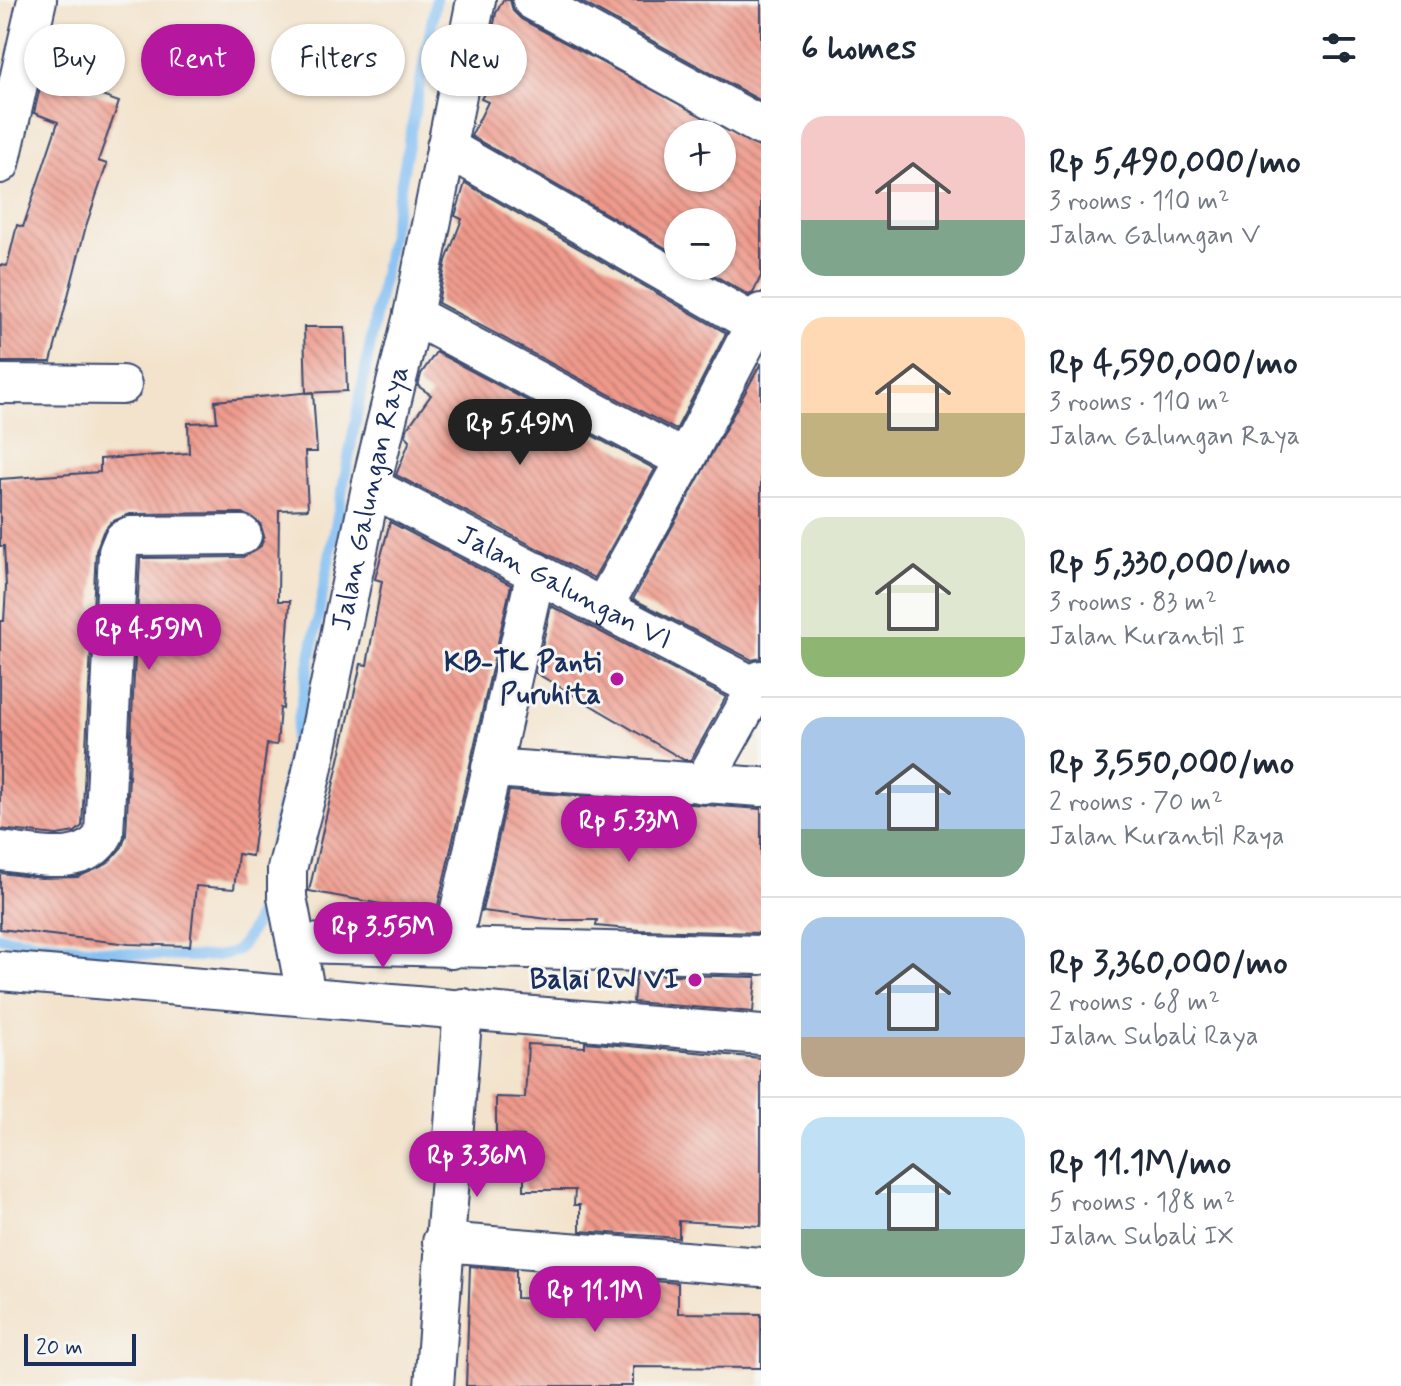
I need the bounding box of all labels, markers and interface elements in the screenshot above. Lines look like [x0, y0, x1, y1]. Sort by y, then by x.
chip: Buy [24, 24, 125, 96]
chip: Rent [141, 24, 255, 96]
chip: Filters [271, 24, 405, 96]
chip: New [421, 24, 527, 96]
text: 6 homes [801, 26, 916, 71]
icon: filters [1317, 26, 1361, 70]
map controls [664, 120, 736, 280]
button: + [664, 120, 736, 192]
text: Rp 5,490,000/mo [1049, 140, 1301, 185]
icon: home [865, 148, 961, 244]
text: 3 rooms · 110 m² [1049, 185, 1230, 219]
button: − [664, 208, 736, 280]
text: Jalan Galungan V [1049, 219, 1261, 253]
text: Rp 4,590,000/mo [1049, 341, 1298, 386]
icon: home [865, 349, 961, 445]
street label: Jalan Galungan Raya [323, 362, 418, 634]
text: 3 rooms · 110 m² [1049, 386, 1230, 420]
pin: Rp 5.49M [437, 399, 603, 467]
text: Rp 5.49M [466, 408, 574, 442]
text: Jalan Galungan Raya [1049, 420, 1300, 454]
street label: Jalan Galungan VI [451, 517, 678, 659]
text: Rp 5,330,000/mo [1049, 541, 1291, 586]
icon: home [865, 549, 961, 645]
text: 3 rooms · 83 m² [1049, 586, 1217, 620]
pin: Rp 4.59M [66, 604, 232, 672]
text: Rp 4.59M [95, 613, 203, 647]
text: Jalan Kurantil I [1049, 620, 1245, 654]
place label: KB-TK Panti Puruhita [444, 645, 601, 714]
marker: KB-TK Panti Puruhita [608, 670, 626, 688]
text: Rp 3,550,000/mo [1049, 741, 1294, 786]
icon: home [865, 749, 961, 845]
text: 2 rooms · 70 m² [1049, 786, 1223, 820]
pin: Rp 5.33M [546, 796, 712, 864]
text: Rp 5.33M [579, 805, 679, 839]
text: Jalan Kurantil Raya [1049, 820, 1284, 854]
pin: Rp 3.55M [300, 902, 466, 970]
text: Rp 3.55M [332, 911, 435, 945]
text: Rp 3,360,000/mo [1049, 941, 1288, 986]
icon: home [865, 949, 961, 1045]
place label: Balai RW VI [530, 962, 679, 999]
marker: Balai RW VI [686, 971, 704, 989]
text: 2 rooms · 68 m² [1049, 986, 1220, 1020]
text: Jalan Subali Raya [1049, 1020, 1258, 1054]
pin: Rp 3.36M [394, 1131, 560, 1199]
text: Rp 3.36M [427, 1140, 527, 1174]
text: Rp 11.1M/mo [1049, 1141, 1231, 1186]
icon: home [865, 1149, 961, 1245]
text: 5 rooms · 188 m² [1049, 1186, 1235, 1220]
text: Jalan Subali IX [1049, 1220, 1234, 1254]
pin: Rp 11.1M [512, 1266, 678, 1334]
text: Rp 11.1M [547, 1275, 643, 1309]
scale bar [24, 1330, 136, 1366]
text: 20 m [36, 1334, 83, 1362]

